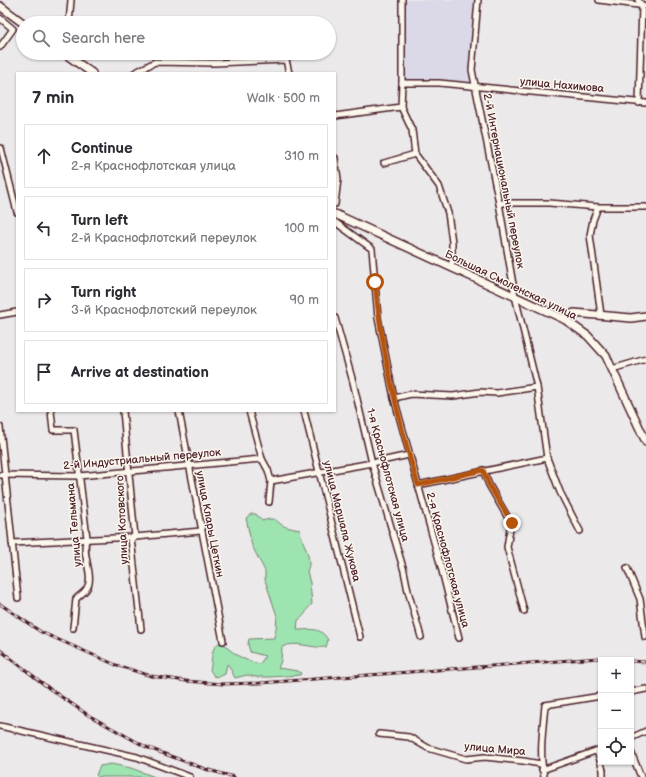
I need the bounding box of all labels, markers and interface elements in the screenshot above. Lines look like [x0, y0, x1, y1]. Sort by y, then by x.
search box [16, 16, 336, 60]
icon: search [30, 27, 52, 49]
text: Search here [62, 29, 145, 48]
street label: улица Нахимова [519, 75, 605, 95]
text: 7 min [32, 88, 74, 108]
text: Walk · 500 m [247, 90, 320, 106]
street label: 2-й Интернациональный переулок [481, 92, 527, 270]
text: Continue [71, 139, 133, 158]
icon: ahead [33, 145, 55, 167]
text: 310 m [284, 148, 319, 164]
text: 2-я Краснофлотская улица [71, 158, 236, 174]
text: Turn left [71, 211, 128, 230]
icon: left [33, 217, 55, 239]
text: 100 m [284, 220, 319, 236]
text: 2-й Краснофлотский переулок [71, 230, 257, 246]
street label: Большая Смоленская улица [443, 247, 579, 323]
route start [366, 273, 384, 291]
text: Turn right [71, 283, 136, 302]
icon: right [33, 289, 55, 311]
text: 90 m [290, 292, 319, 308]
text: 3-й Краснофлотский переулок [71, 302, 257, 318]
icon: arrive [33, 361, 55, 383]
text: Arrive at destination [71, 363, 209, 382]
street label: 1-я Краснофлотская улица [364, 407, 412, 544]
street label: 2-й Индустриальный переулок [63, 446, 221, 472]
street label: улица Маршала Жукова [321, 459, 363, 583]
street label: улица Клары Цеткин [193, 470, 227, 578]
street label: улица Котовского [113, 475, 131, 565]
street label: улица Тельмана [64, 482, 84, 567]
street label: 2-я Краснофлотская улица [424, 491, 472, 630]
route end [503, 514, 521, 532]
map controls [598, 657, 634, 765]
button: + [598, 657, 634, 693]
button: − [598, 693, 634, 729]
button: locate [598, 729, 634, 765]
street label: улица Мира [464, 740, 527, 758]

